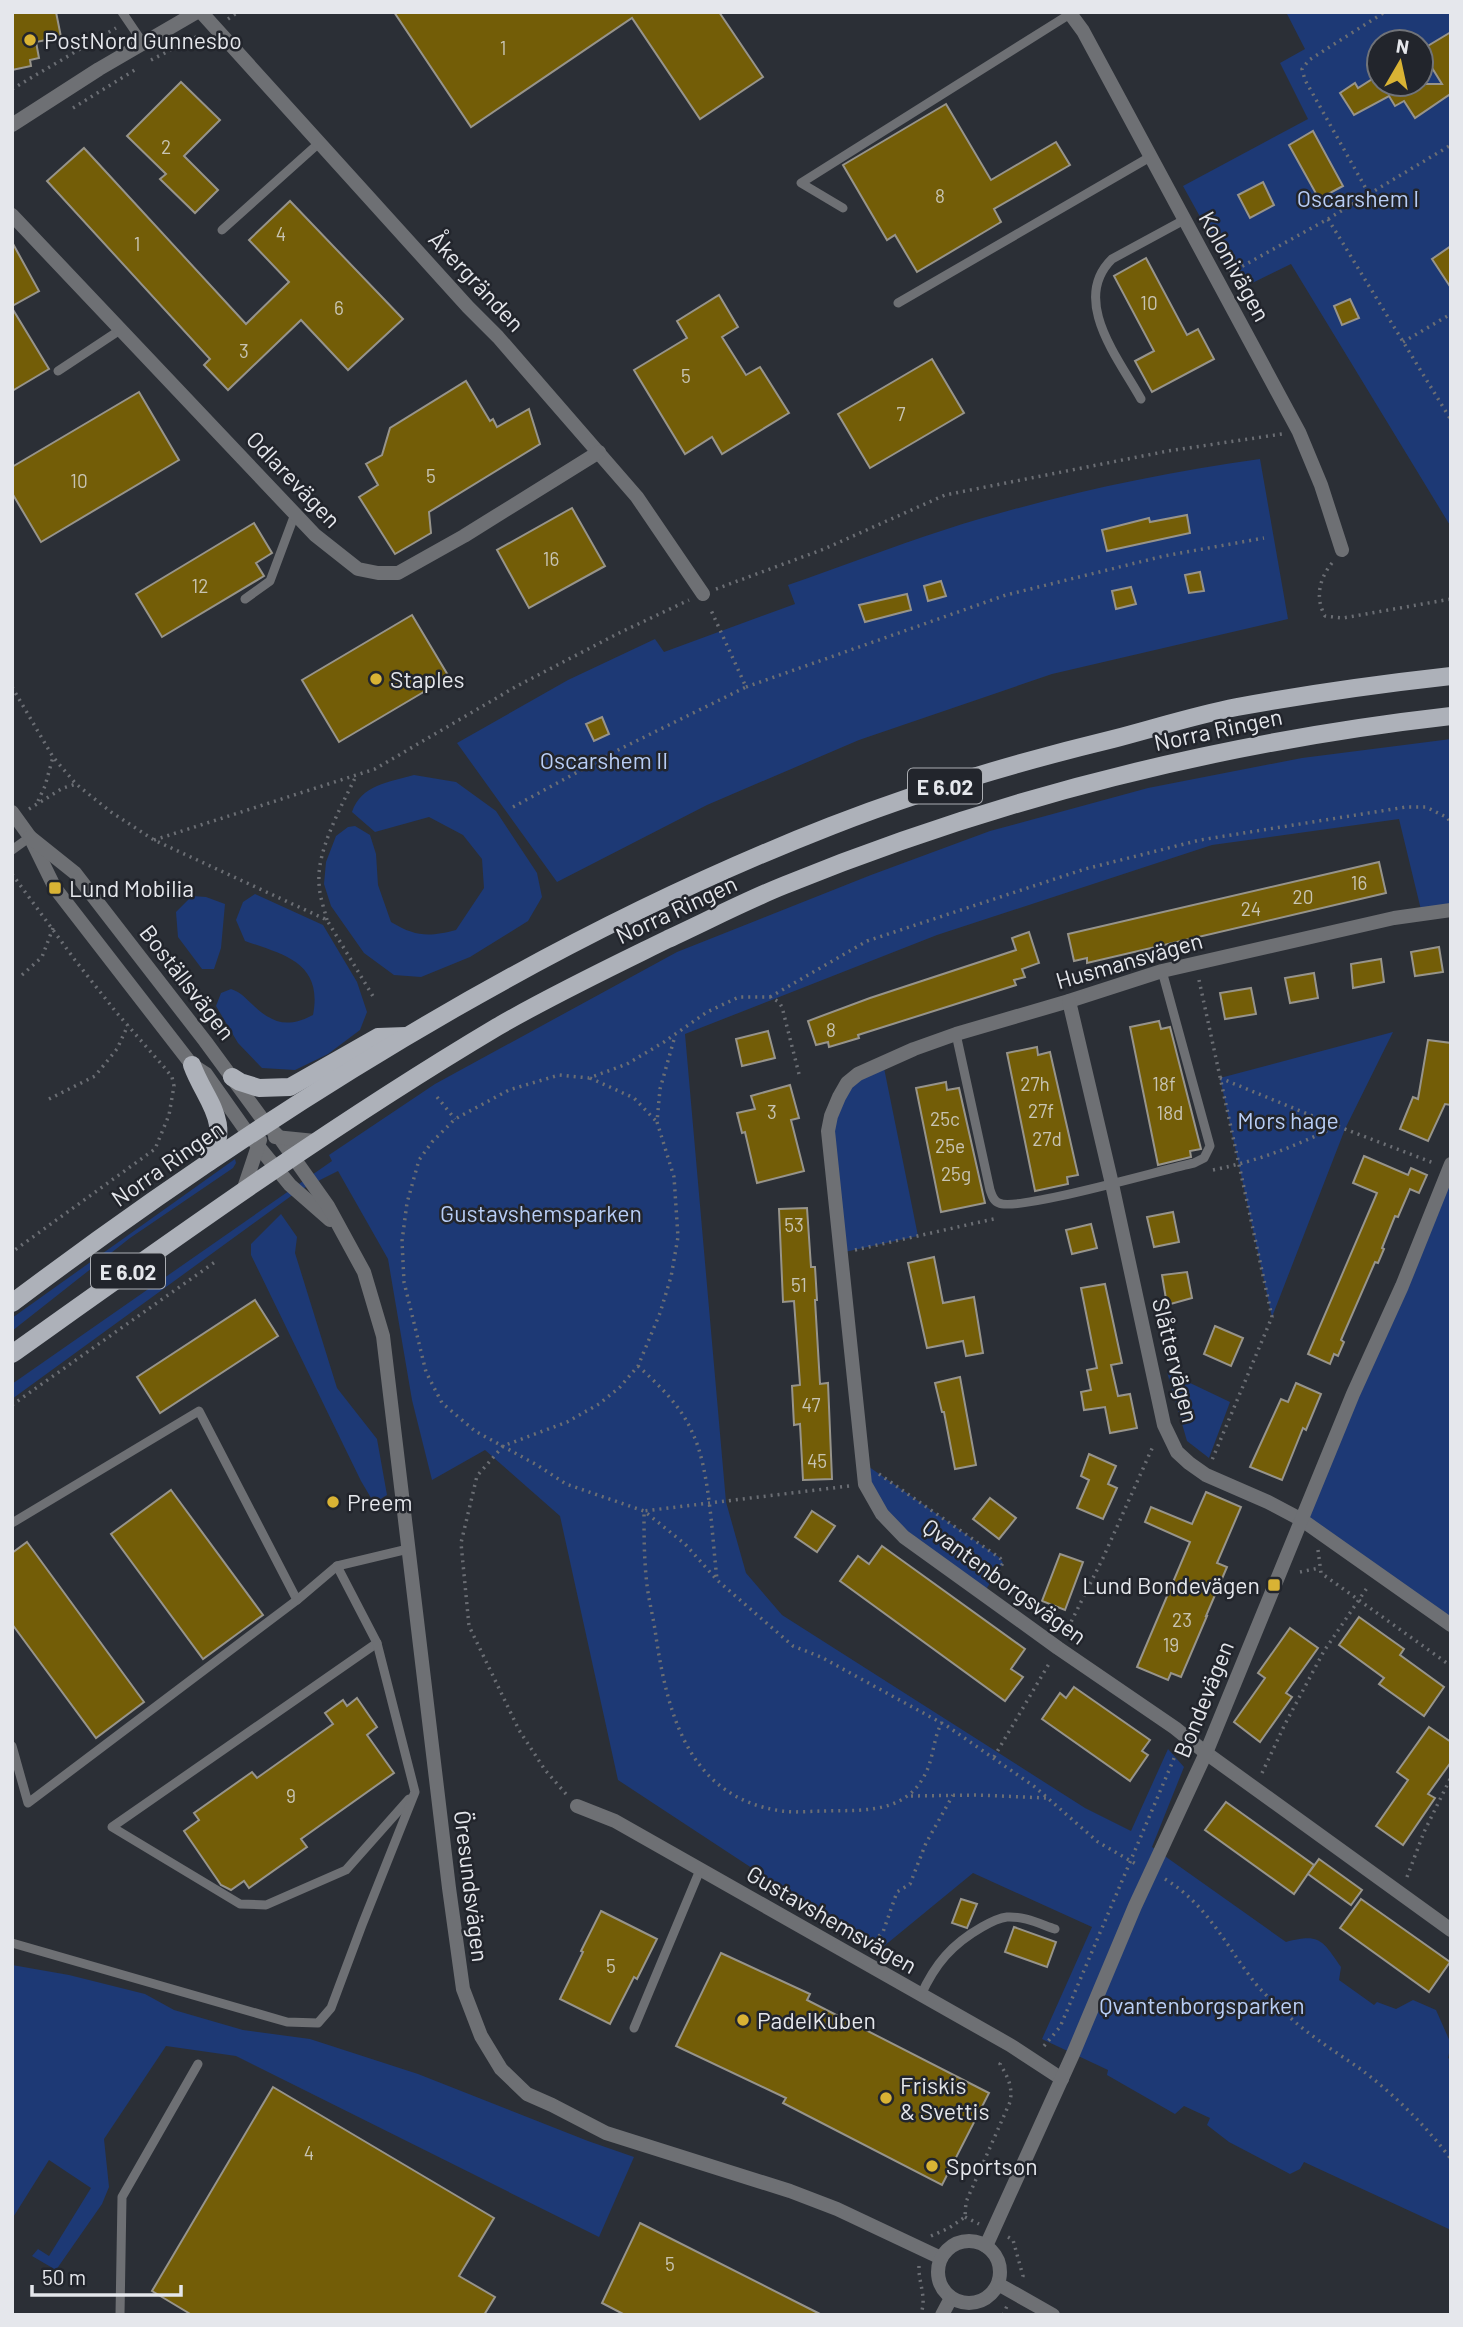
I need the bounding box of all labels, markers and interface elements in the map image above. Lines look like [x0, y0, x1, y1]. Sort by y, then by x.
place label: PostNord Gunnesbo [44, 26, 242, 54]
north arrow [1365, 28, 1435, 98]
marker: PostNord Gunnesbo [22, 32, 38, 48]
text: N [1395, 33, 1411, 58]
house number: 1 [500, 36, 506, 59]
house number: 2 [161, 135, 171, 158]
house number: 8 [935, 184, 945, 207]
park label: Oscarshem I [1297, 184, 1419, 212]
street label: Kolonivägen [1193, 206, 1277, 326]
house number: 4 [276, 222, 286, 245]
street label: Åkergränden [423, 225, 531, 337]
house number: 1 [134, 232, 140, 255]
house number: 10 [1140, 291, 1158, 314]
house number: 6 [334, 296, 344, 319]
house number: 3 [239, 339, 249, 362]
house number: 5 [681, 364, 691, 387]
house number: 7 [897, 402, 906, 425]
street label: Odlarevägen [241, 425, 347, 533]
house number: 5 [426, 464, 436, 487]
house number: 10 [70, 469, 88, 492]
house number: 16 [543, 547, 559, 570]
house number: 12 [192, 574, 208, 597]
place label: Staples [390, 665, 465, 693]
marker: Staples [368, 671, 384, 687]
street label: Norra Ringen [1151, 702, 1285, 756]
park label: Oscarshem II [540, 746, 668, 774]
road number: E 6.02 [908, 768, 982, 804]
street label: Norra Ringen [611, 869, 741, 949]
house number: 16 [1351, 871, 1367, 894]
place label: Lund Mobilia [69, 874, 194, 902]
marker: Lund Mobilia [47, 880, 63, 896]
house number: 20 [1293, 885, 1313, 908]
house number: 24 [1241, 897, 1261, 920]
street label: Boställsvägen [134, 919, 242, 1045]
street label: Husmansvägen [1052, 926, 1206, 994]
house number: 8 [826, 1018, 836, 1041]
house number: 27h [1020, 1072, 1050, 1095]
house number: 18f [1152, 1072, 1176, 1095]
house number: 27f [1028, 1099, 1054, 1122]
house number: 3 [767, 1100, 777, 1123]
house number: 18d [1157, 1101, 1183, 1124]
park label: Mors hage [1237, 1106, 1339, 1134]
house number: 25c [930, 1107, 960, 1130]
street label: Norra Ringen [106, 1114, 228, 1212]
house number: 27d [1032, 1127, 1062, 1150]
house number: 25e [935, 1134, 965, 1157]
house number: 25g [941, 1162, 971, 1185]
park label: Gustavshemsparken [440, 1199, 642, 1227]
house number: 53 [784, 1213, 804, 1236]
road number: E 6.02 [91, 1254, 165, 1288]
house number: 51 [791, 1273, 807, 1296]
street label: Slåttervägen [1147, 1295, 1205, 1425]
house number: 47 [802, 1393, 820, 1416]
house number: 45 [807, 1449, 827, 1472]
place label: Preem [347, 1488, 412, 1516]
marker: Preem [325, 1494, 341, 1510]
street label: Qvantenborgsvägen [918, 1512, 1092, 1650]
place label: Lund Bondevägen [1082, 1571, 1260, 1599]
marker: Lund Bondevägen [1266, 1577, 1282, 1593]
house number: 23 [1172, 1608, 1192, 1631]
house number: 19 [1163, 1633, 1179, 1656]
street label: Bondevägen [1167, 1637, 1239, 1761]
house number: 9 [286, 1784, 296, 1807]
street label: Öresundsvägen [449, 1809, 495, 1963]
street label: Gustavshemsvägen [742, 1859, 922, 1979]
house number: 5 [606, 1954, 616, 1977]
park label: Qvantenborgsparken [1099, 1991, 1305, 2019]
place label: PadelKuben [757, 2006, 876, 2034]
marker: PadelKuben [735, 2012, 751, 2028]
place label: Friskis & Svettis [900, 2071, 989, 2125]
marker: Friskis & Svettis [878, 2090, 894, 2106]
house number: 4 [304, 2141, 314, 2164]
place label: Sportson [946, 2152, 1038, 2180]
marker: Sportson [924, 2158, 940, 2174]
house number: 5 [665, 2252, 675, 2275]
scale bar [32, 2254, 180, 2298]
text: 50 m [42, 2264, 86, 2289]

